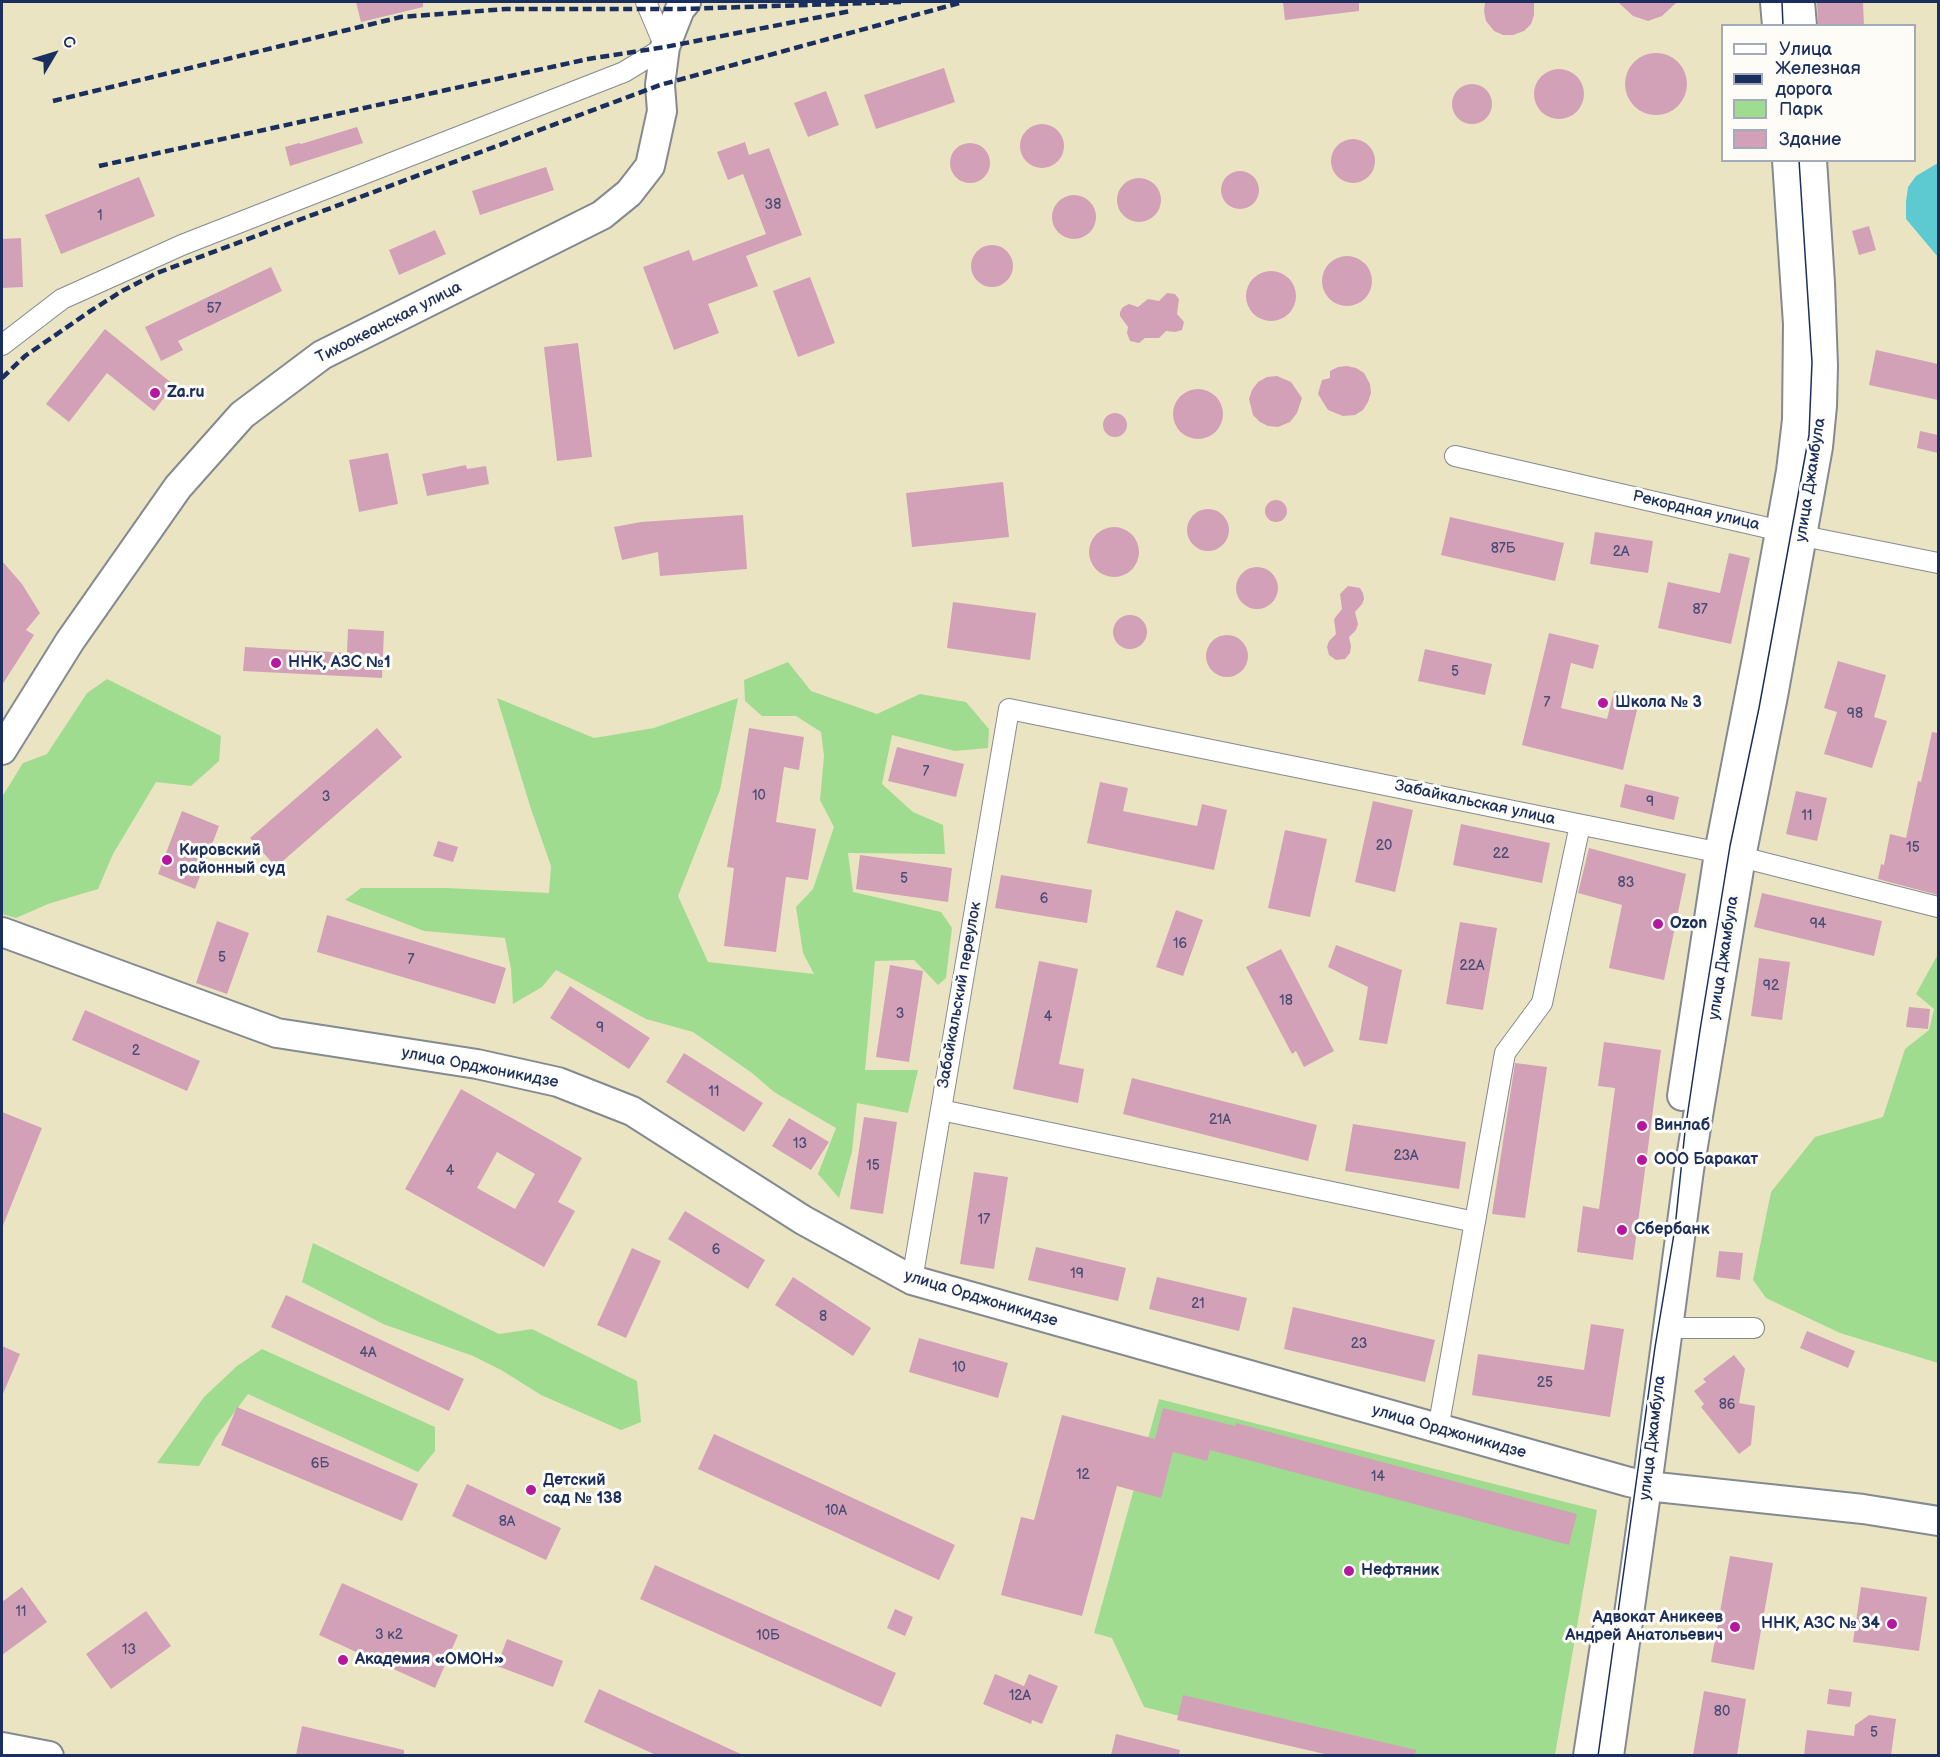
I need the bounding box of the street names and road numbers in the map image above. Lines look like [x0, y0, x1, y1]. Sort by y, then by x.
street label: Тихоокеанская улица [313, 278, 465, 368]
street label: улица Джамбула [1792, 417, 1830, 543]
street label: Рекордная улица [1631, 487, 1761, 535]
street label: Забайкальская улица [1393, 777, 1557, 829]
street label: улица Джамбула [1705, 895, 1743, 1021]
street label: Забайкальский переулок [934, 900, 986, 1090]
street label: улица Орджоникидзе [400, 1043, 560, 1093]
street label: улица Орджоникидзе [902, 1267, 1060, 1331]
street label: улица Джамбула [1636, 1375, 1670, 1501]
street label: улица Орджоникидзе [1370, 1401, 1528, 1463]

